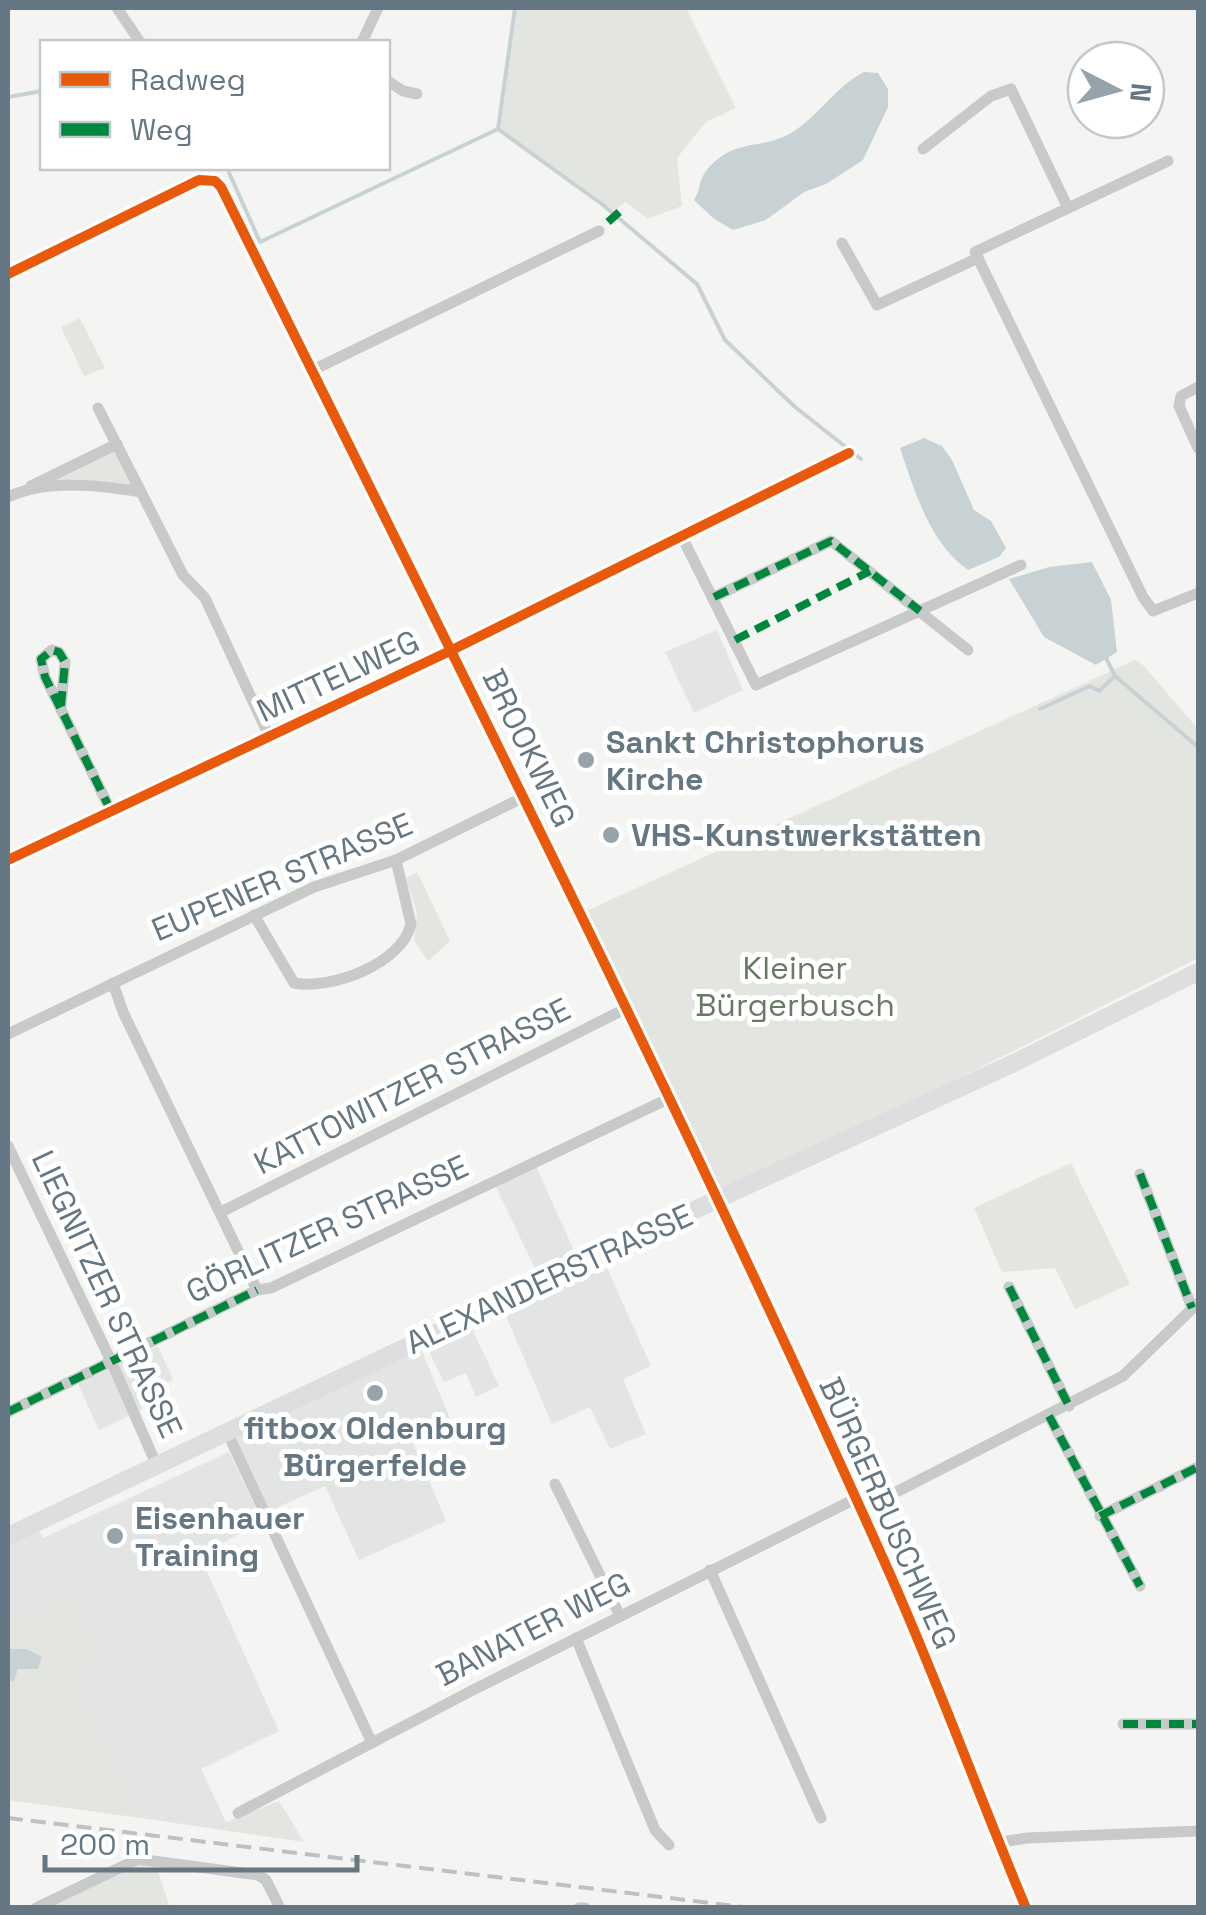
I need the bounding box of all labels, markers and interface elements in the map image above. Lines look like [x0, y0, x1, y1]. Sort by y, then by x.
legend [40, 40, 390, 170]
north arrow [1066, 40, 1166, 140]
text: Radweg [130, 60, 246, 99]
text: N [1122, 81, 1160, 104]
text: Weg [130, 110, 193, 149]
street label: MITTELWEG [250, 621, 426, 731]
street label: BROOKWEG [474, 662, 584, 834]
place label: Sankt Christophorus Kirche [606, 722, 925, 799]
marker: Sankt Christophorus Kirche [575, 749, 597, 771]
street label: EUPENER STRASSE [146, 804, 418, 950]
place label: VHS-Kunstwerkstätten [631, 815, 982, 855]
marker: VHS-Kunstwerkstätten [600, 824, 622, 846]
park label: Kleiner Bürgerbusch [695, 948, 895, 1025]
street label: KATTOWITZER STRASSE [247, 989, 577, 1183]
street label: LIEGNITZER STRASSE [23, 1144, 191, 1444]
street label: GÖRLITZER STRASSE [180, 1146, 474, 1312]
street label: ALEXANDERSTRASSE [399, 1195, 699, 1363]
street label: BÜRGERBUSCHWEG [810, 1371, 966, 1655]
marker: fitbox Oldenburg Bürgerfelde [364, 1382, 386, 1404]
place label: fitbox Oldenburg Bürgerfelde [243, 1408, 507, 1485]
place label: Eisenhauer Training [135, 1498, 305, 1575]
marker: Eisenhauer Training [104, 1525, 126, 1547]
street label: BANATER WEG [429, 1563, 637, 1695]
scale bar [45, 1810, 358, 1872]
text: 200 m [60, 1825, 150, 1864]

